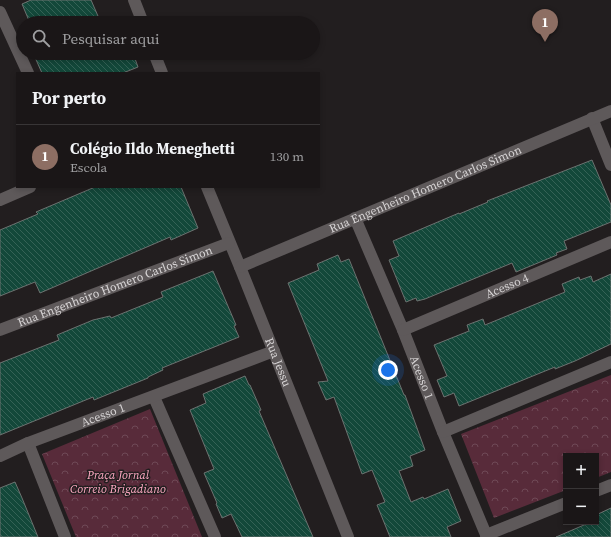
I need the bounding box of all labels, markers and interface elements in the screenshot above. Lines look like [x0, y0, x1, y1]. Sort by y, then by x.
pin: 1 [532, 9, 558, 42]
search box [16, 16, 320, 60]
icon: search [30, 27, 52, 49]
text: Pesquisar aqui [62, 28, 159, 49]
text: Por perto [32, 86, 106, 110]
text: Colégio Ildo Meneghetti [70, 138, 235, 159]
street label: Rua Engenheiro Homero Carlos Simon [327, 142, 524, 237]
text: 1 [41, 148, 49, 165]
text: 130 m [270, 148, 304, 165]
text: Escola [70, 159, 107, 176]
street label: Rua Engenheiro Homero Carlos Simon [15, 242, 215, 331]
street label: Acesso 4 [483, 270, 531, 302]
street label: Rua Jessu [261, 335, 295, 389]
street label: Acesso 1 [406, 353, 437, 402]
your location [378, 360, 398, 380]
street label: Acesso 1 [79, 399, 127, 430]
map controls [563, 453, 599, 525]
button: + [563, 453, 599, 489]
park label: Praça Jornal Correio Brigadiano [70, 467, 166, 497]
button: − [563, 489, 599, 525]

